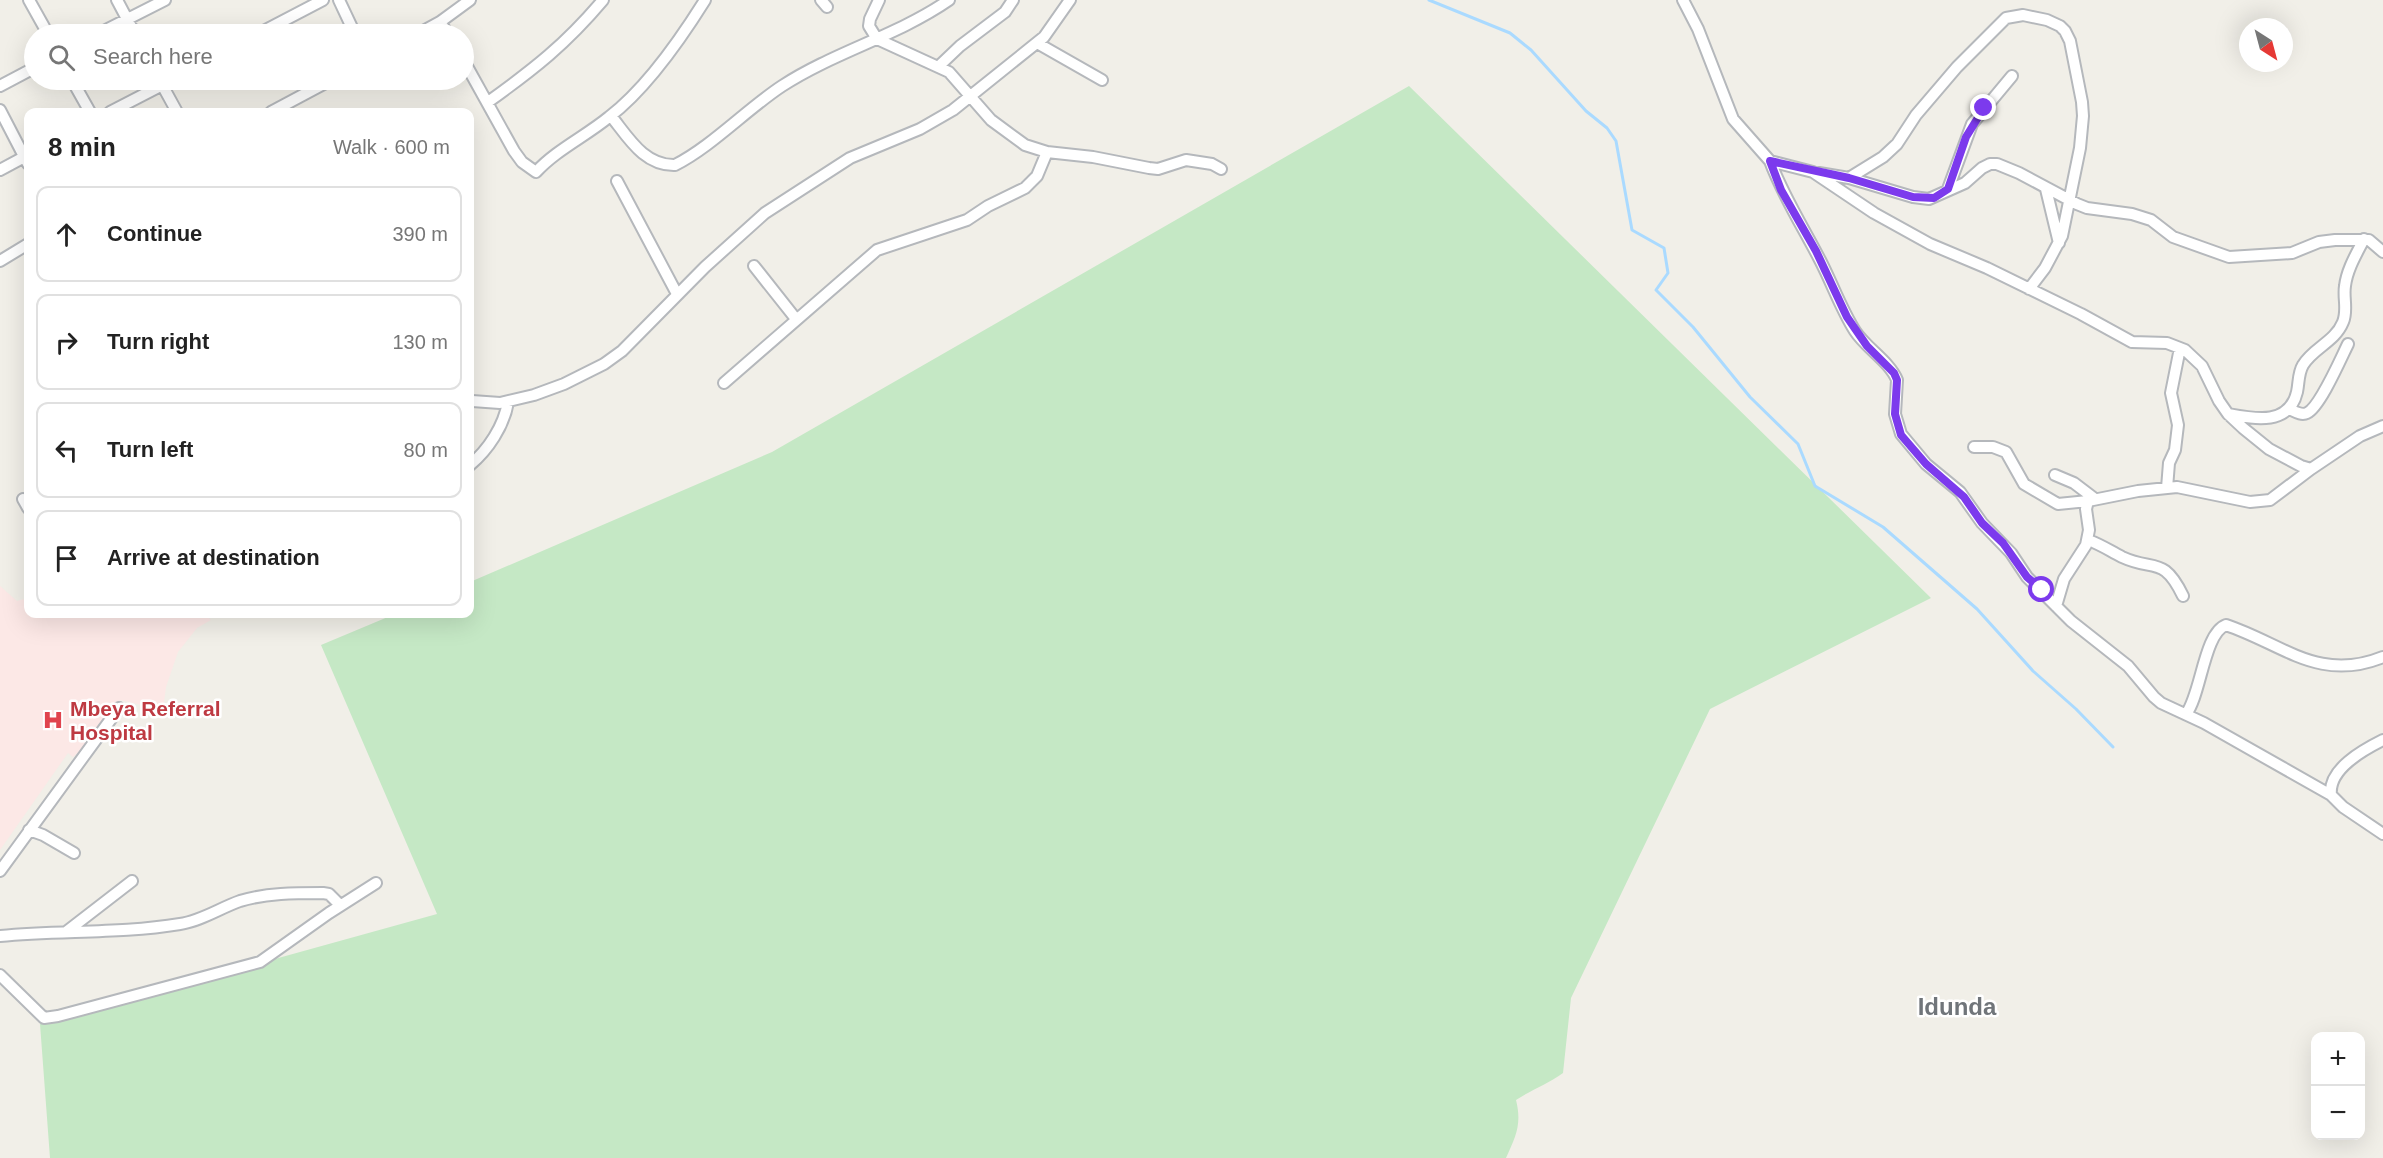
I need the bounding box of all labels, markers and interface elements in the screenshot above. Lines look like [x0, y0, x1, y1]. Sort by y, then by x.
north arrow [2239, 18, 2293, 72]
search box [24, 24, 474, 90]
icon: search [45, 41, 78, 74]
text: Search here [93, 44, 213, 69]
route end [1970, 94, 1996, 120]
text: 8 min [48, 132, 116, 162]
text: Walk · 600 m [333, 136, 450, 158]
icon: ahead [50, 218, 83, 251]
text: Continue [107, 221, 202, 246]
text: 390 m [392, 223, 448, 245]
icon: right [50, 326, 83, 359]
text: Turn right [107, 329, 209, 354]
text: 130 m [392, 331, 448, 353]
icon: left [50, 434, 83, 467]
text: Turn left [107, 437, 193, 462]
text: 80 m [404, 439, 448, 461]
icon: arrive [50, 542, 83, 575]
text: Arrive at destination [107, 545, 320, 570]
route start [2028, 576, 2054, 602]
place label: Mbeya Referral Hospital [70, 697, 221, 744]
hospital icon: Mbeya Referral Hospital [41, 708, 65, 732]
district label: Idunda [1918, 993, 1997, 1020]
map controls [2311, 1032, 2365, 1140]
button: + [2311, 1032, 2365, 1086]
button: − [2311, 1086, 2365, 1140]

